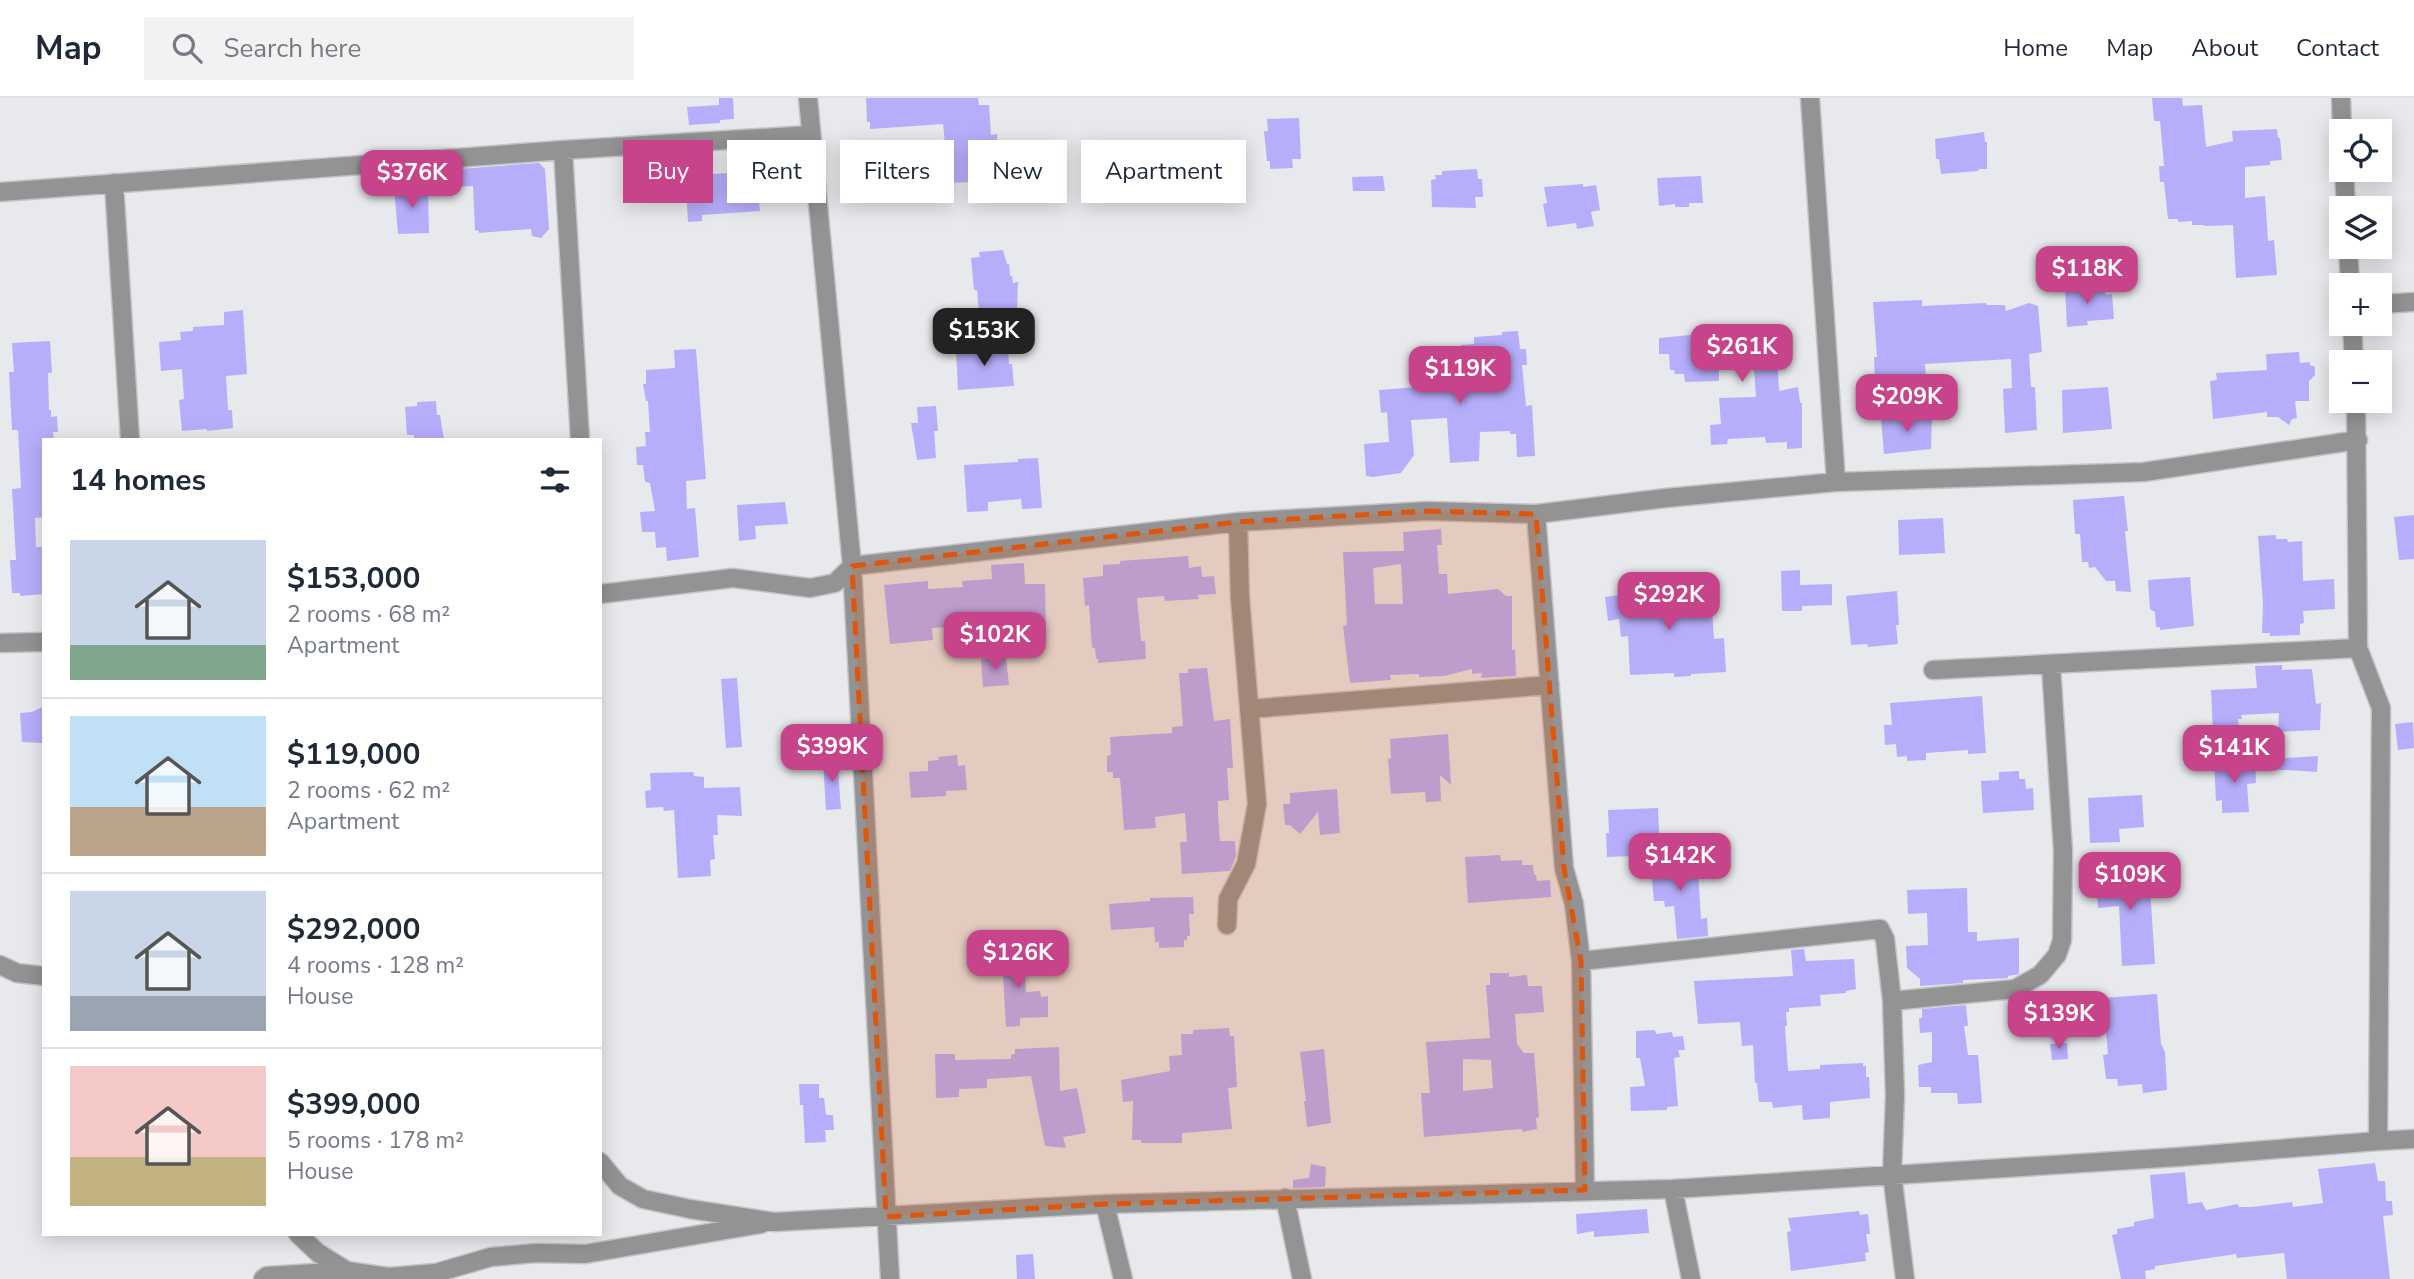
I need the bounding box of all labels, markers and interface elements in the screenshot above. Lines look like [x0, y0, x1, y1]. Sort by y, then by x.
search box [144, 17, 634, 80]
text: Map [35, 26, 102, 71]
icon: search [168, 29, 206, 67]
text: Search here [224, 31, 361, 66]
text: Home [2003, 32, 2068, 64]
text: Map [2106, 32, 2153, 64]
text: About [2191, 32, 2258, 64]
text: Contact [2296, 32, 2379, 64]
map controls [2329, 119, 2392, 413]
button: locate [2329, 119, 2392, 182]
chip: Buy [623, 140, 713, 203]
chip: Rent [727, 140, 826, 203]
chip: Filters [840, 140, 954, 203]
chip: New [968, 140, 1067, 203]
chip: Apartment [1081, 140, 1246, 203]
pin: $376K [363, 150, 461, 210]
text: $376K [377, 157, 447, 188]
button: layers [2329, 196, 2392, 259]
pin: $118K [2038, 246, 2136, 306]
text: $118K [2052, 253, 2122, 284]
button: + [2329, 273, 2392, 336]
pin: $153K [935, 308, 1033, 368]
text: $153K [949, 315, 1019, 346]
pin: $261K [1693, 324, 1791, 384]
text: $261K [1707, 331, 1777, 362]
pin: $119K [1411, 346, 1509, 406]
button: − [2329, 350, 2392, 413]
text: $119K [1425, 353, 1495, 384]
pin: $209K [1858, 374, 1956, 434]
text: $209K [1872, 381, 1942, 412]
text: 14 homes [70, 460, 206, 501]
icon: filters [536, 461, 574, 499]
text: $153,000 [287, 558, 420, 599]
icon: home [126, 568, 210, 652]
pin: $292K [1620, 573, 1718, 632]
text: $292K [1634, 579, 1704, 610]
text: 2 rooms · 68 m² [287, 599, 450, 630]
pin: $102K [946, 612, 1044, 672]
text: $102K [960, 619, 1030, 650]
text: Apartment [287, 630, 399, 661]
pin: $399K [783, 724, 881, 784]
pin: $141K [2185, 726, 2283, 785]
text: $399K [797, 731, 867, 762]
text: $141K [2199, 732, 2269, 763]
text: $119,000 [287, 734, 420, 775]
icon: home [126, 744, 210, 828]
text: 2 rooms · 62 m² [287, 775, 450, 806]
text: Apartment [287, 806, 399, 837]
pin: $142K [1631, 834, 1729, 893]
text: $142K [1645, 840, 1715, 871]
pin: $109K [2081, 852, 2179, 912]
text: $109K [2095, 859, 2165, 890]
text: $292,000 [287, 909, 420, 950]
icon: home [126, 919, 210, 1003]
pin: $126K [969, 930, 1067, 990]
text: $126K [983, 937, 1053, 968]
text: 4 rooms · 128 m² [287, 950, 464, 981]
text: House [287, 981, 354, 1012]
pin: $139K [2010, 992, 2108, 1051]
text: $139K [2024, 998, 2094, 1029]
text: $399,000 [287, 1084, 420, 1125]
icon: home [126, 1094, 210, 1178]
text: 5 rooms · 178 m² [287, 1125, 464, 1156]
text: House [287, 1156, 354, 1187]

